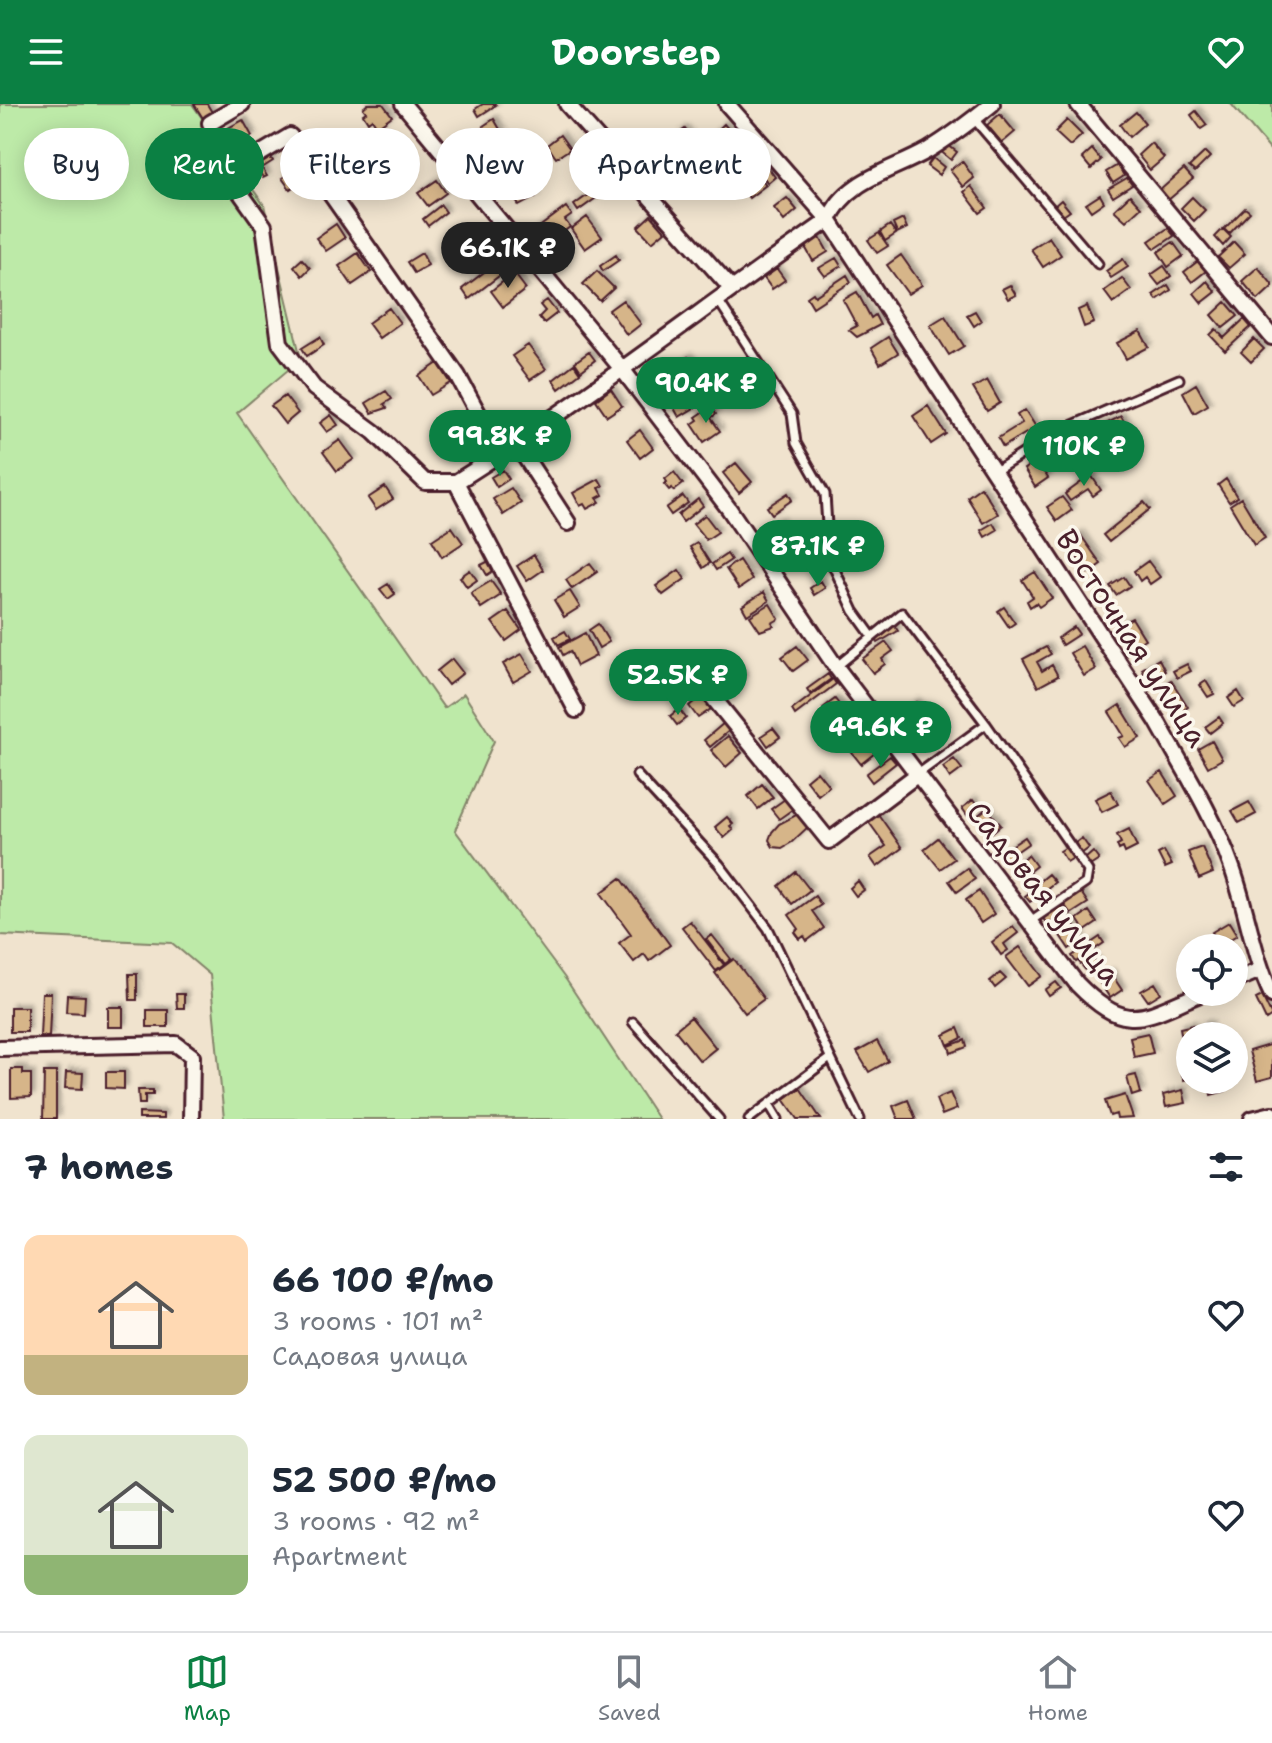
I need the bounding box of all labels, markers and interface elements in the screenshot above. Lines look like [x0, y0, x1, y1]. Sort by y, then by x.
text: Doorstep [551, 28, 721, 77]
icon: menu [24, 30, 68, 74]
icon: heart [1204, 30, 1248, 74]
chip: Buy [24, 128, 129, 200]
chip: Rent [145, 128, 264, 200]
chip: Filters [280, 128, 420, 200]
chip: New [436, 128, 553, 200]
chip: Apartment [569, 128, 771, 200]
pin: 66.1K ₽ [434, 222, 582, 290]
text: 66.1K ₽ [459, 230, 557, 265]
pin: 90.4K ₽ [632, 357, 780, 425]
text: 90.4K ₽ [654, 365, 758, 400]
pin: 99.8K ₽ [426, 410, 574, 478]
text: 99.8K ₽ [447, 418, 553, 453]
pin: 110K ₽ [1019, 420, 1149, 488]
text: 110K ₽ [1041, 428, 1127, 463]
pin: 87.1K ₽ [744, 520, 892, 588]
street label: Восточная улица [1046, 521, 1218, 755]
text: 87.1K ₽ [770, 528, 866, 563]
pin: 52.5K ₽ [604, 649, 752, 717]
text: 52.5K ₽ [627, 657, 729, 692]
pin: 49.6K ₽ [807, 701, 955, 769]
text: 49.6K ₽ [828, 709, 934, 744]
street label: Садовая улица [957, 793, 1131, 994]
map controls [1176, 934, 1248, 1094]
button: locate [1176, 934, 1248, 1006]
button: layers [1176, 1022, 1248, 1094]
text: 7 homes [24, 1144, 173, 1190]
icon: filters [1204, 1145, 1248, 1189]
text: 66 100 ₽/mo [272, 1257, 494, 1303]
icon: home [88, 1267, 184, 1363]
icon: heart [1204, 1293, 1248, 1337]
text: 3 rooms · 101 m² [272, 1303, 483, 1338]
text: Садовая улица [272, 1338, 467, 1373]
text: 52 500 ₽/mo [272, 1457, 497, 1503]
icon: home [88, 1467, 184, 1563]
icon: heart [1204, 1493, 1248, 1537]
text: 3 rooms · 92 m² [272, 1503, 480, 1538]
text: Apartment [272, 1538, 408, 1573]
tab: Map [184, 1650, 231, 1727]
tab: Saved [598, 1650, 661, 1727]
tab: Home [1028, 1650, 1088, 1727]

